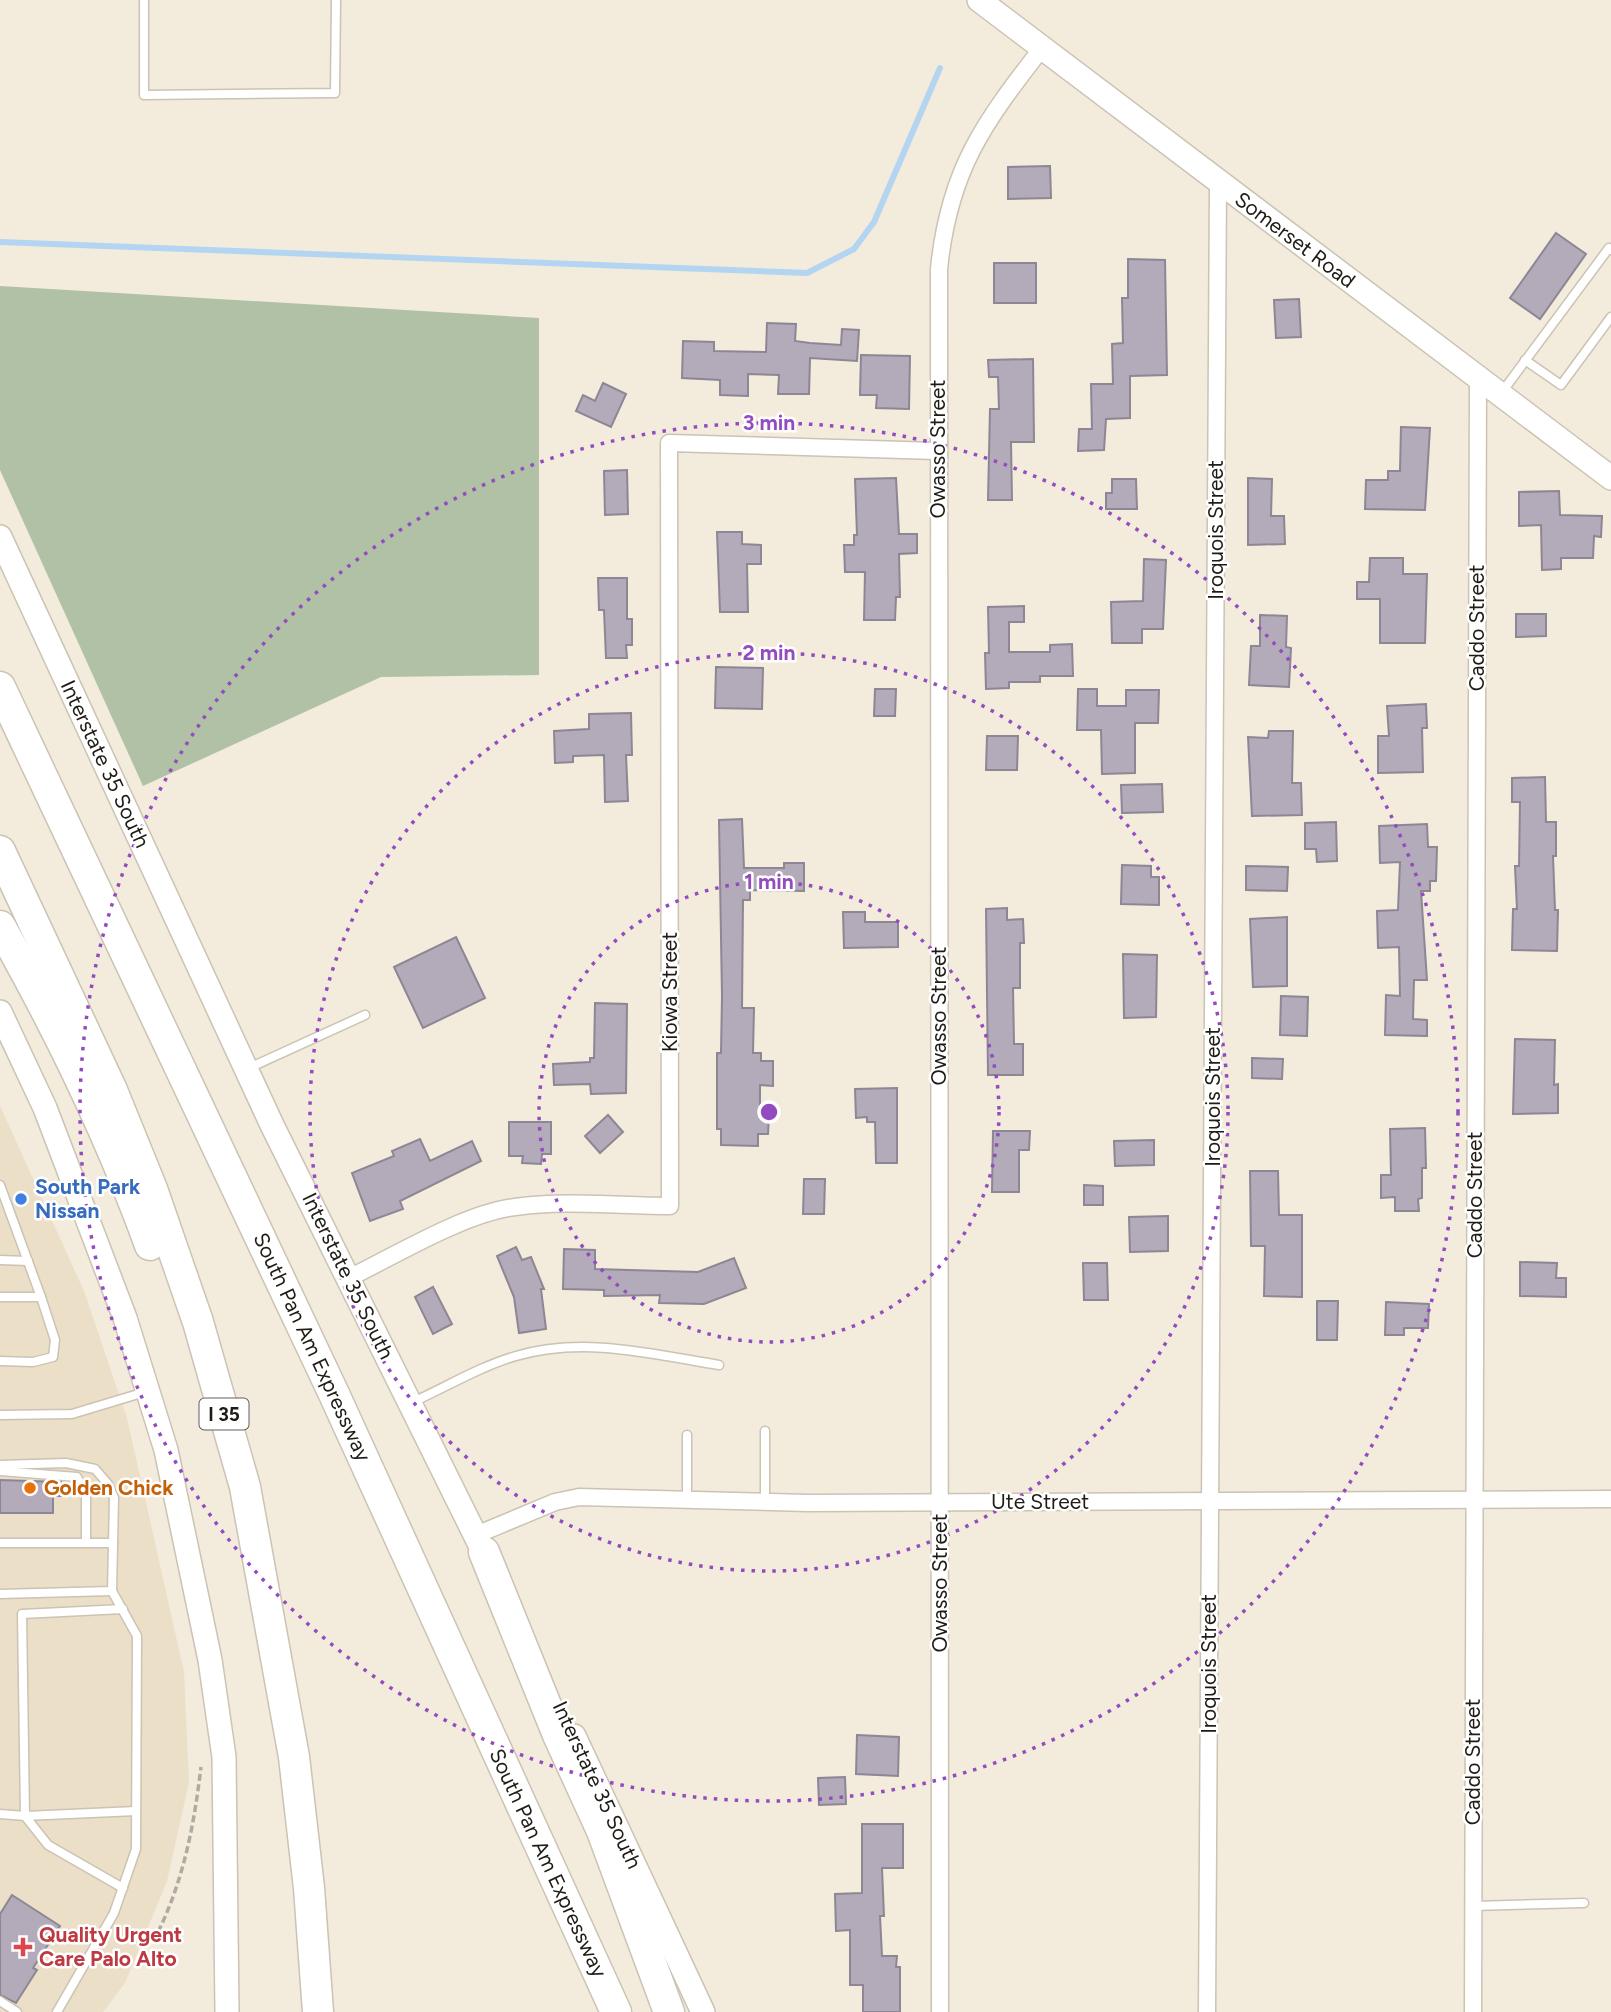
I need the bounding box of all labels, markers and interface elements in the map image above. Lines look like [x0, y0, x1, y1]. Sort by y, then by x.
street label: Somerset Road [1230, 186, 1360, 293]
street label: Owasso Street [925, 379, 950, 518]
text: 3 min [743, 410, 795, 435]
street label: Iroquois Street [1203, 460, 1228, 600]
street label: Caddo Street [1464, 565, 1489, 691]
text: 2 min [743, 640, 795, 665]
street label: Interstate 35 South [56, 676, 155, 852]
text: 1 min [744, 869, 794, 894]
street label: Kiowa Street [657, 932, 682, 1052]
street label: Owasso Street [926, 946, 951, 1085]
street label: Iroquois Street [1200, 1027, 1225, 1167]
centre of rings [757, 1100, 781, 1124]
street label: Caddo Street [1462, 1132, 1487, 1258]
place label: South Park Nissan [35, 1174, 141, 1223]
street label: Interstate 35 South [297, 1189, 400, 1363]
marker: South Park Nissan [13, 1191, 29, 1207]
street label: South Pan Am Expressway [248, 1229, 376, 1465]
road number: I 35 [200, 1398, 248, 1430]
place label: Golden Chick [44, 1475, 174, 1500]
marker: Golden Chick [22, 1480, 38, 1496]
street label: Ute Street [991, 1489, 1089, 1514]
street label: Owasso Street [927, 1513, 952, 1652]
street label: Iroquois Street [1196, 1594, 1221, 1734]
street label: Interstate 35 South [548, 1697, 647, 1873]
street label: Caddo Street [1460, 1699, 1485, 1825]
street label: South Pan Am Expressway [484, 1745, 612, 1981]
place label: Quality Urgent Care Palo Alto [39, 1922, 182, 1971]
marker: Quality Urgent Care Palo Alto [13, 1937, 33, 1957]

